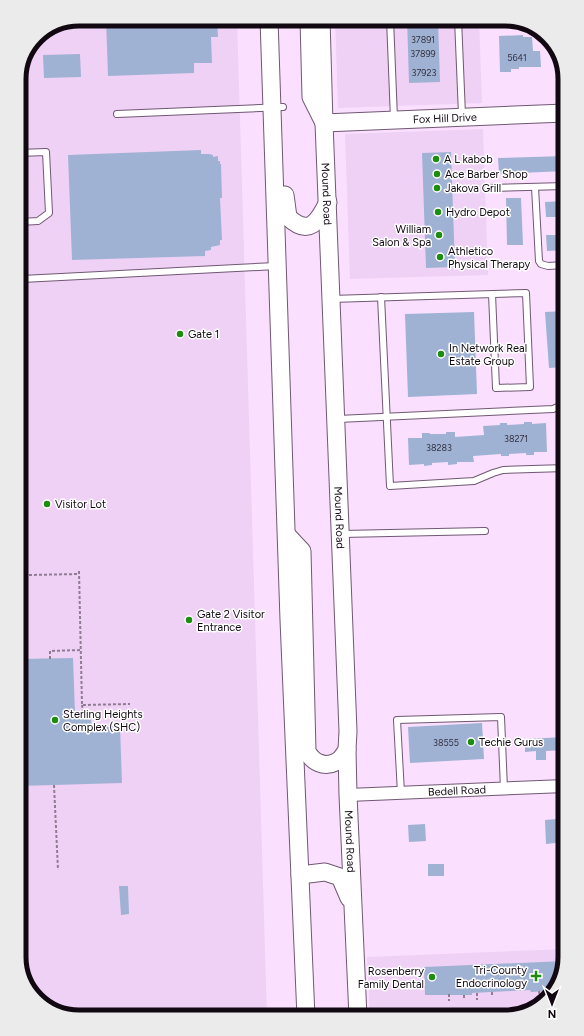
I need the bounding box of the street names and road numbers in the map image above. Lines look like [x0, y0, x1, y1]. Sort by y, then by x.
street label: Fox Hill Drive [413, 111, 477, 126]
street label: Mound Road [319, 162, 334, 225]
street label: Mound Road [331, 486, 347, 549]
street label: Bedell Road [428, 783, 486, 799]
street label: Mound Road [342, 810, 357, 873]

